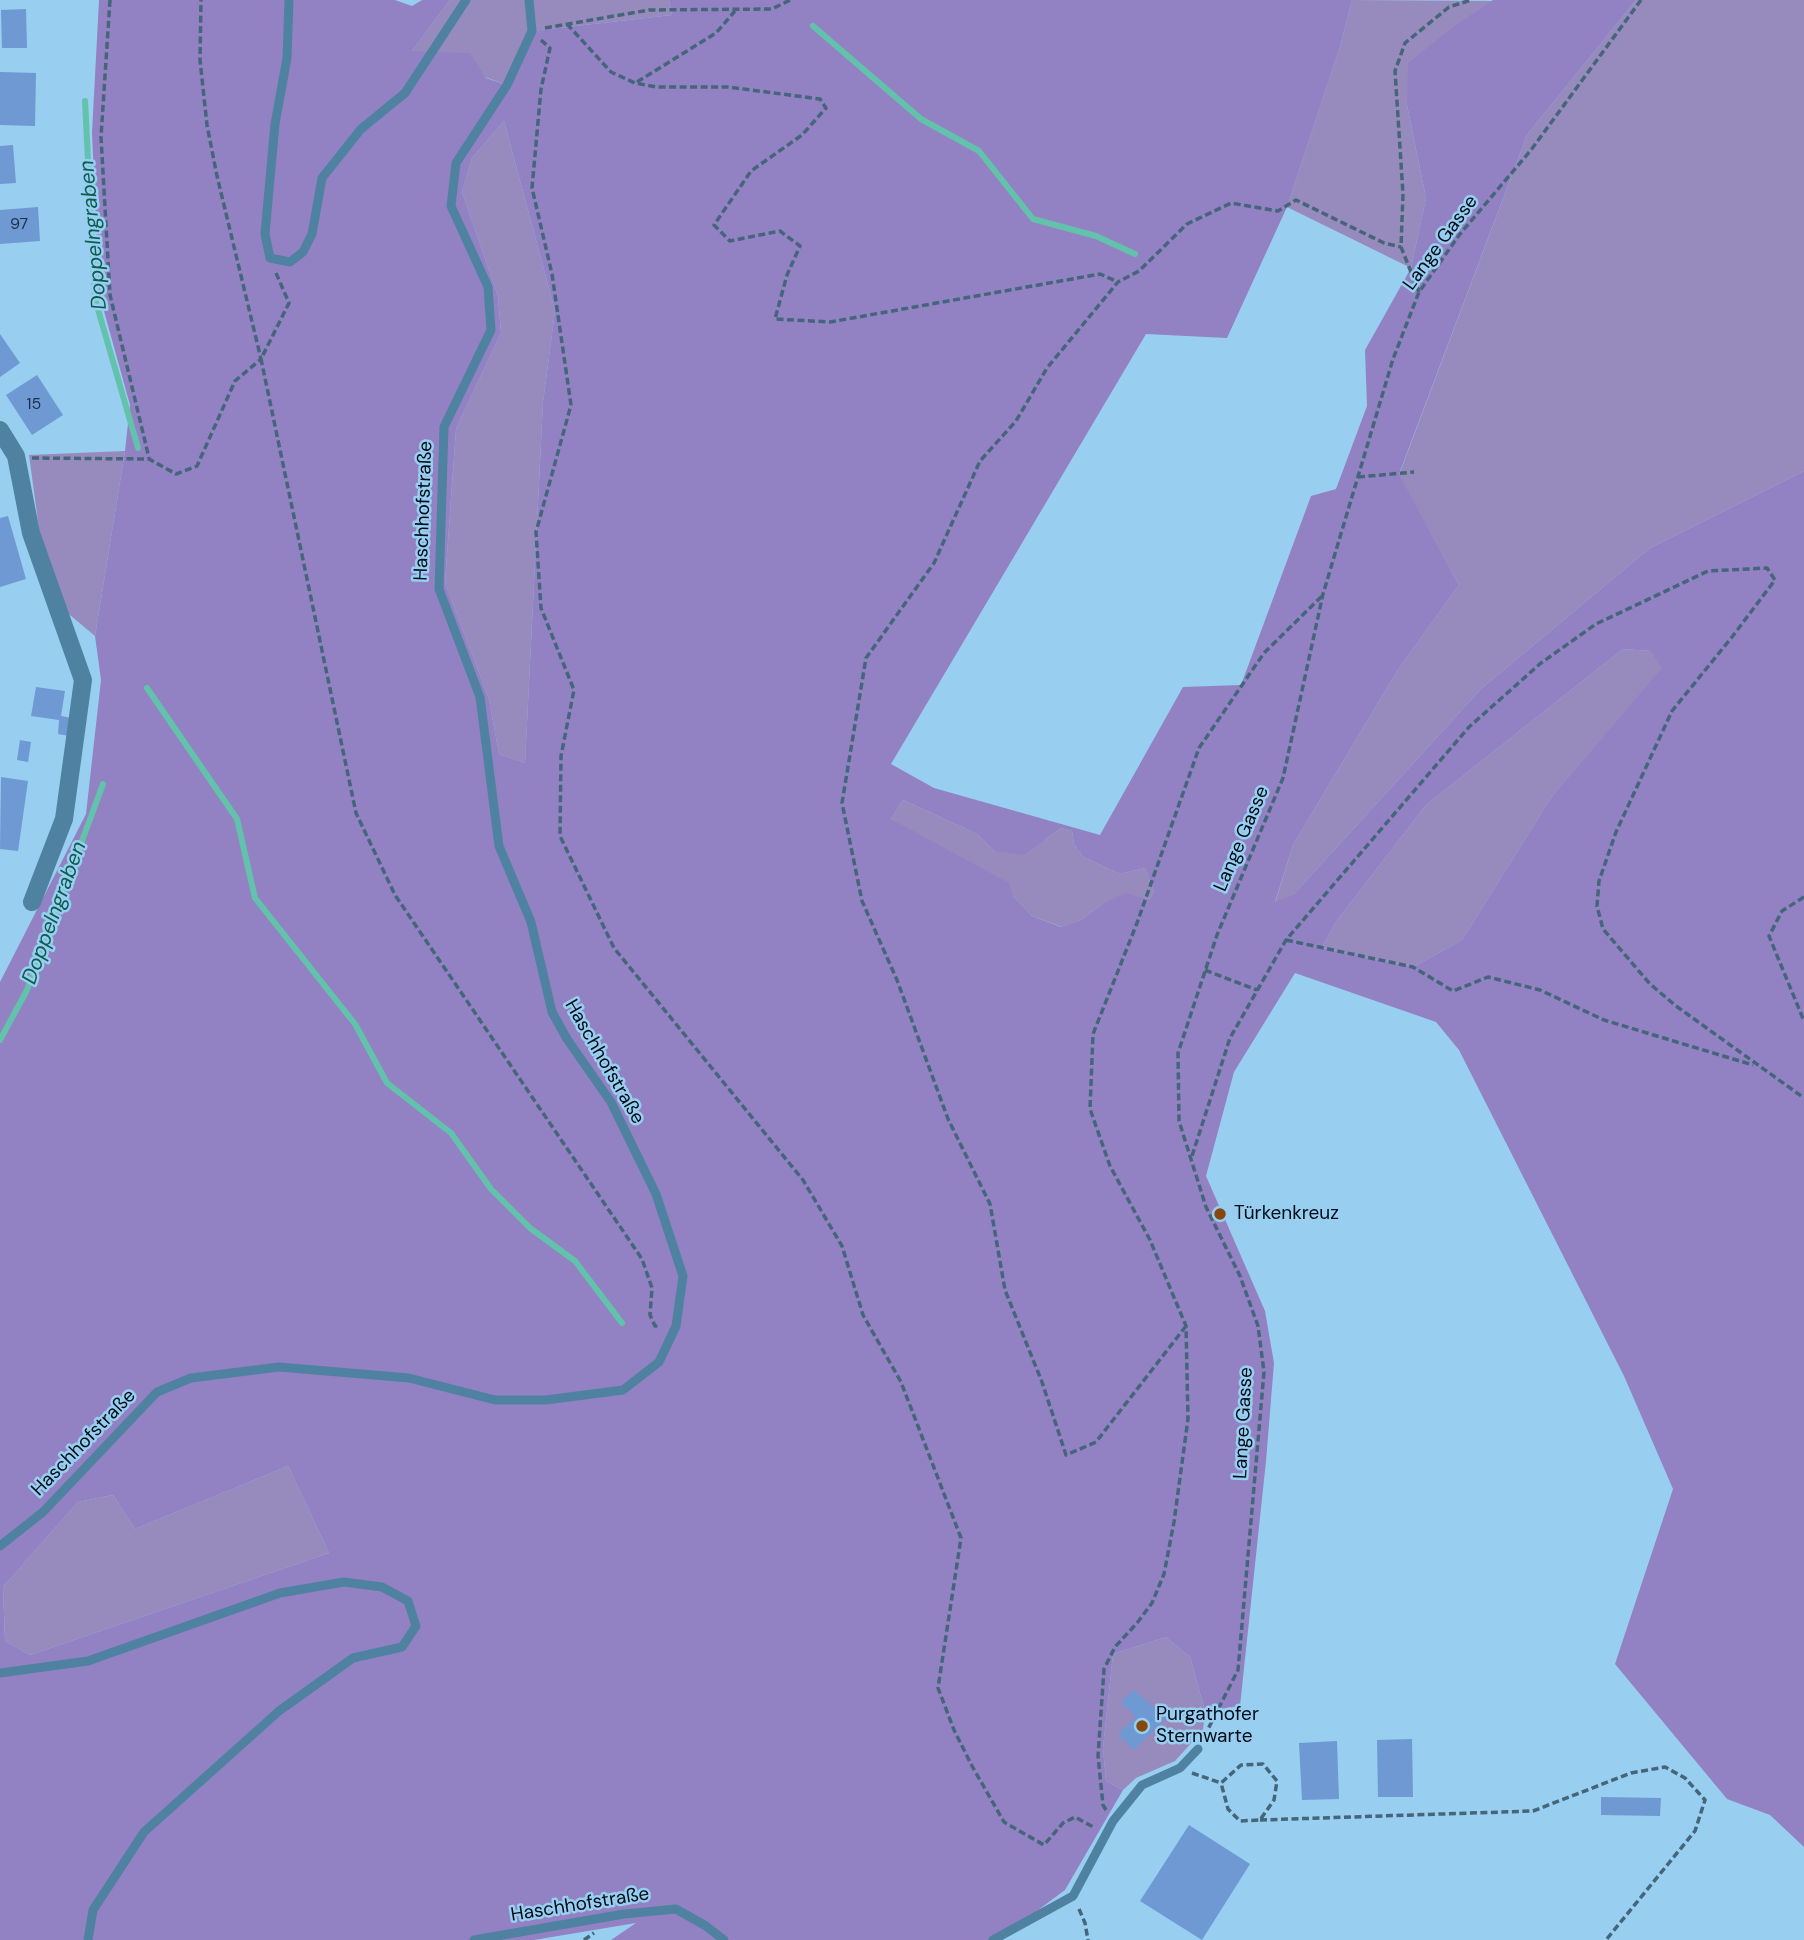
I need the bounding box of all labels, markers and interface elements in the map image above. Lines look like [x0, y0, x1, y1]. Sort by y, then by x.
water label: Doppelngraben [75, 159, 113, 311]
street label: Lange Gasse [1399, 191, 1483, 295]
house number: 97 [10, 215, 28, 235]
house number: 15 [27, 395, 41, 415]
street label: Haschhofstraße [410, 441, 438, 581]
street label: Lange Gasse [1210, 783, 1274, 895]
water label: Doppelngraben [18, 838, 92, 988]
street label: Haschhofstraße [559, 996, 649, 1128]
place label: Türkenkreuz [1234, 1203, 1339, 1225]
marker: Türkenkreuz [1212, 1206, 1228, 1222]
street label: Lange Gasse [1230, 1367, 1258, 1479]
street label: Haschhofstraße [27, 1385, 141, 1501]
place label: Purgathofer Sternwarte [1156, 1704, 1259, 1748]
marker: Purgathofer Sternwarte [1134, 1718, 1150, 1734]
street label: Haschhofstraße [509, 1883, 651, 1927]

